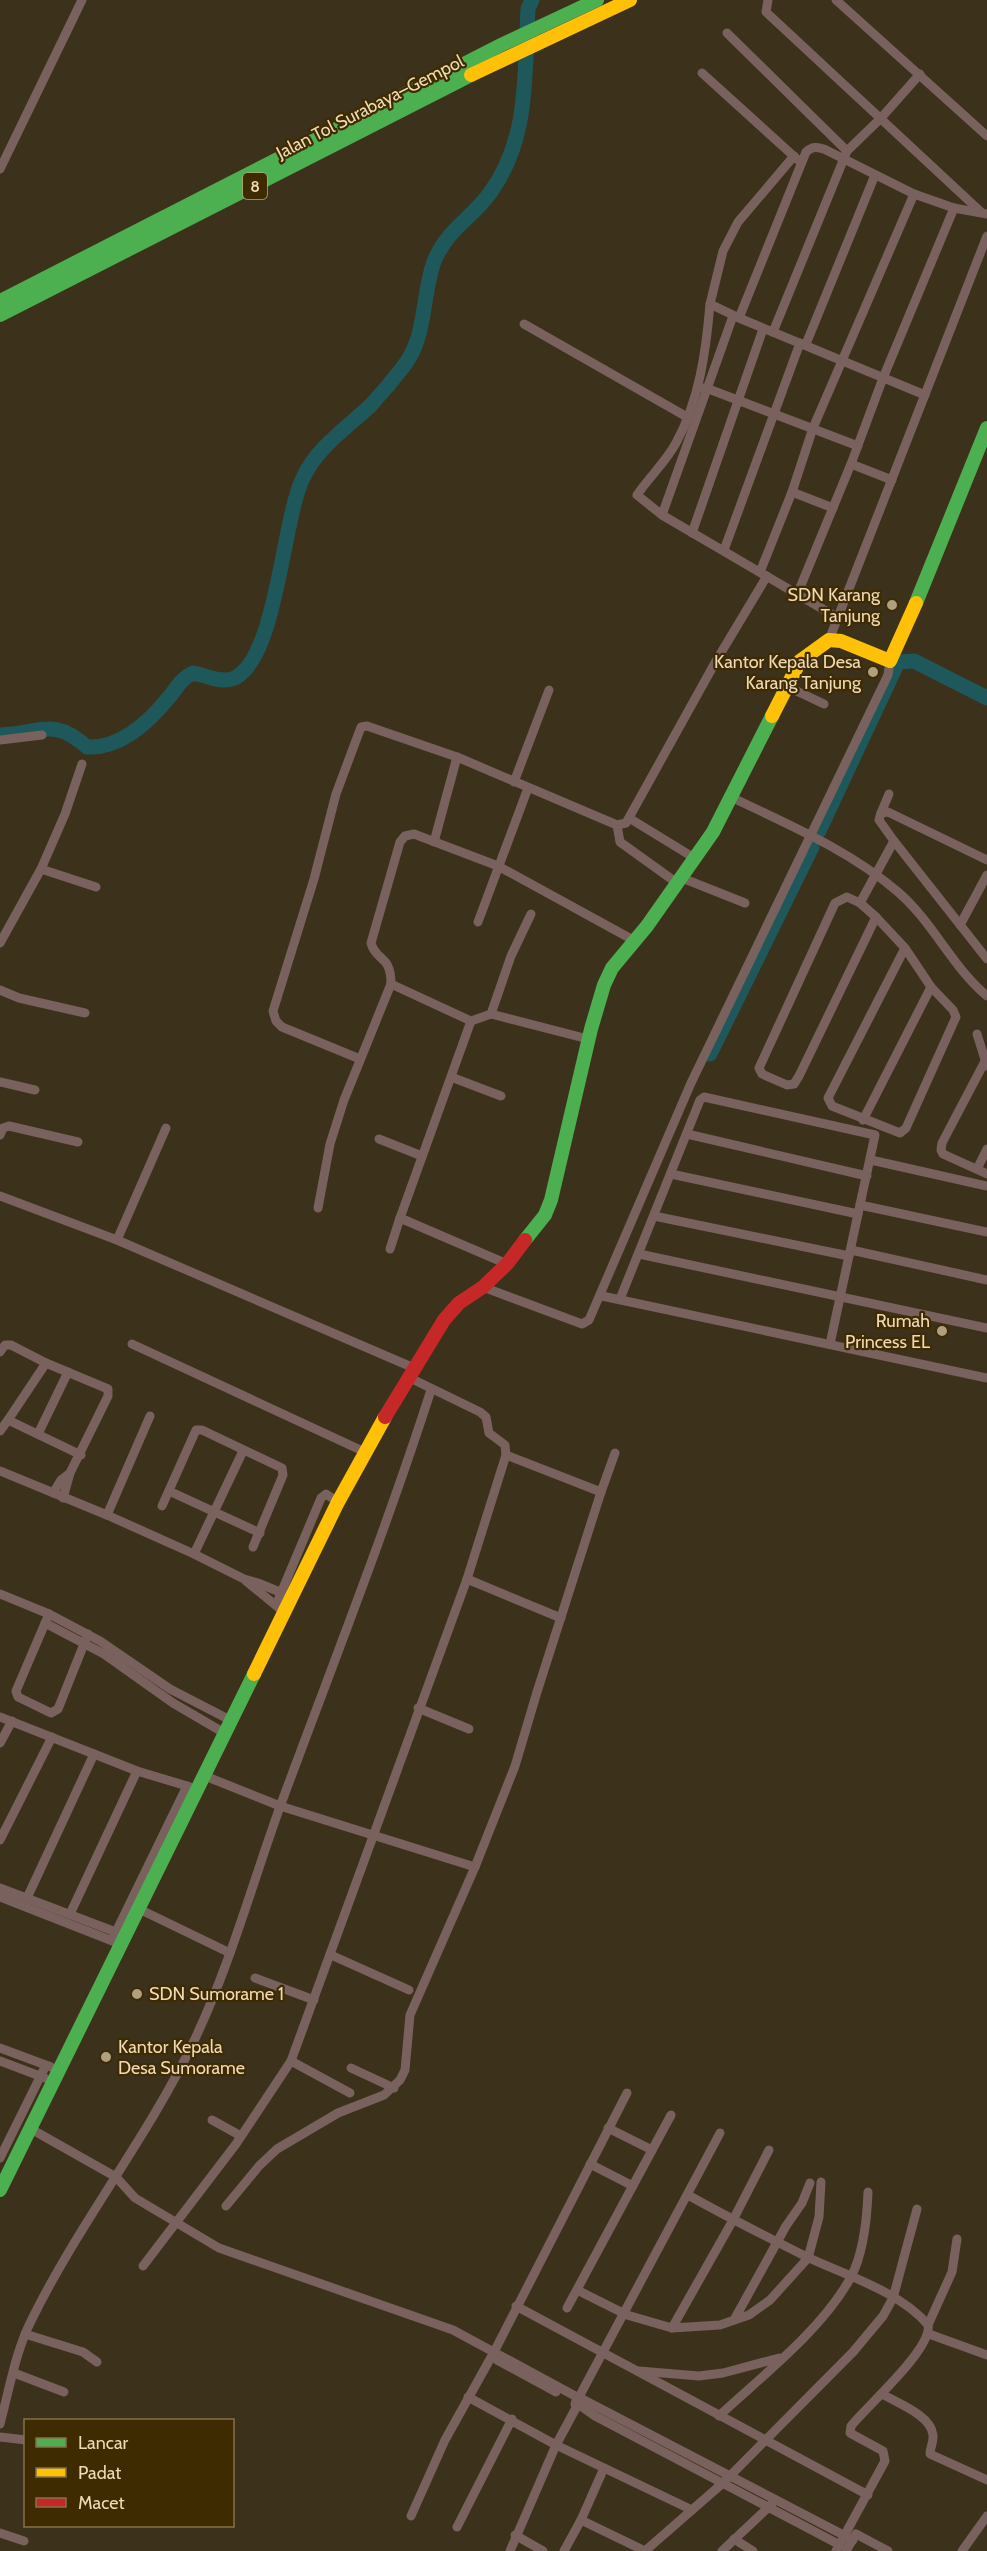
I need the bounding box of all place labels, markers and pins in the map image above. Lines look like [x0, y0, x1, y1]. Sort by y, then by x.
place label: SDN Karang Tanjung [788, 584, 881, 627]
marker: SDN Karang Tanjung [885, 598, 899, 612]
place label: Kantor Kepala Desa Karang Tanjung [714, 651, 862, 694]
marker: Kantor Kepala Desa Karang Tanjung [866, 665, 880, 679]
place label: Rumah Princess EL [845, 1310, 930, 1353]
marker: Rumah Princess EL [935, 1324, 949, 1338]
place label: SDN Sumorame 1 [149, 1983, 284, 2005]
marker: SDN Sumorame 1 [130, 1987, 144, 2001]
place label: Kantor Kepala Desa Sumorame [118, 2036, 245, 2079]
marker: Kantor Kepala Desa Sumorame [99, 2050, 113, 2064]

